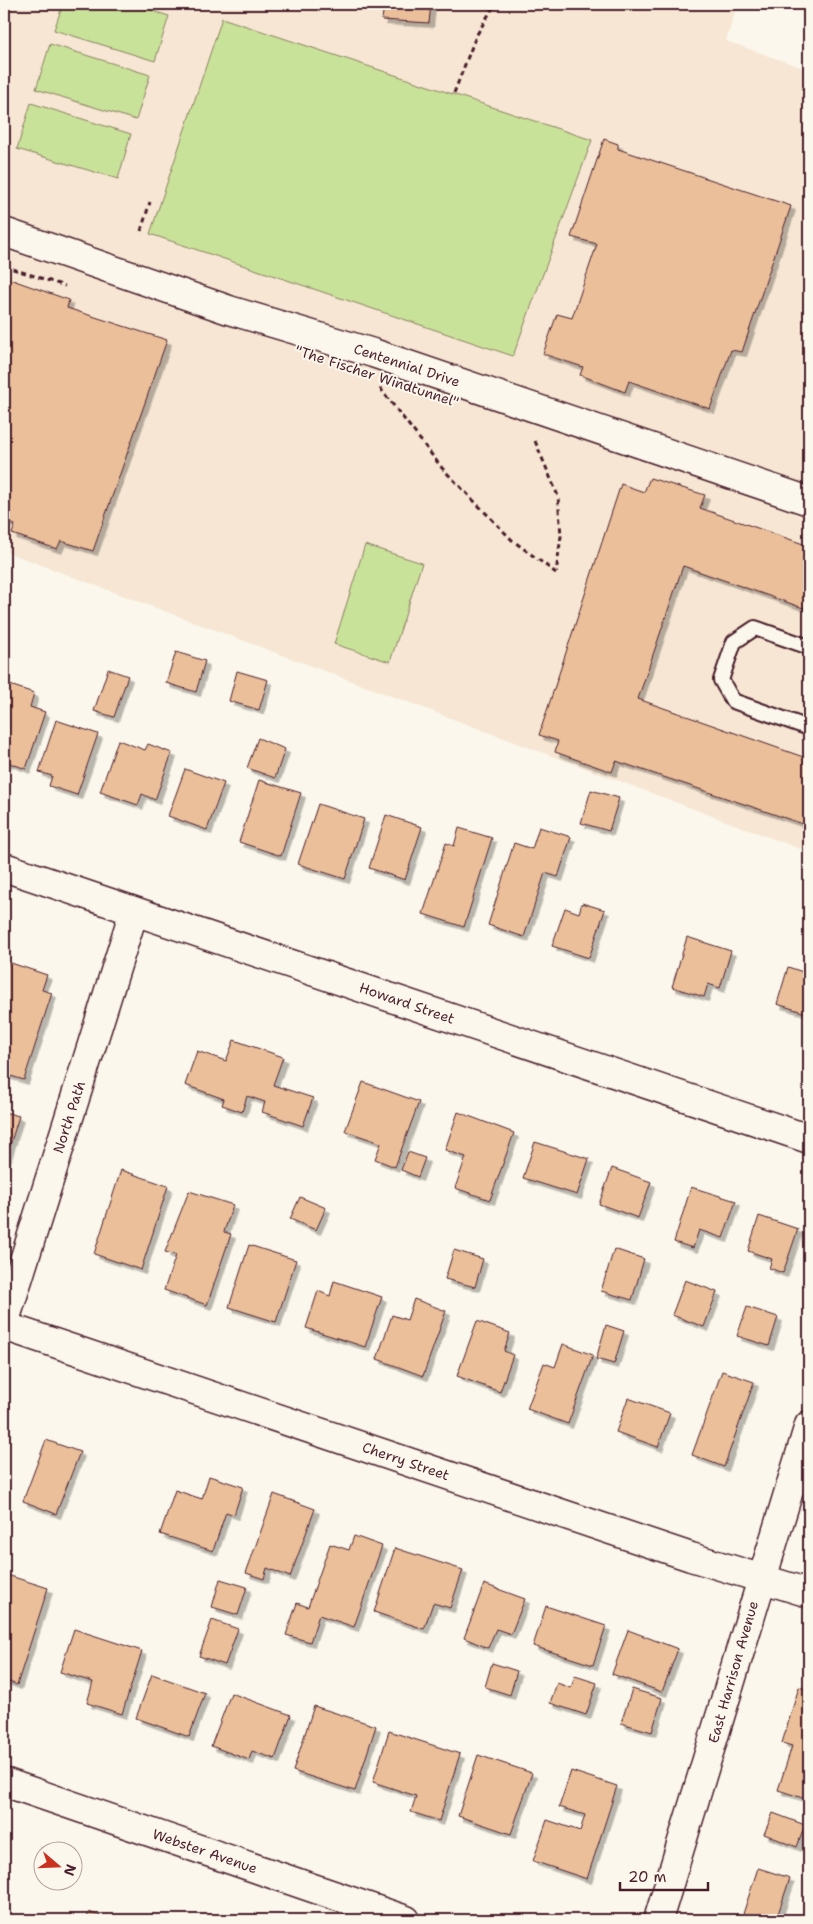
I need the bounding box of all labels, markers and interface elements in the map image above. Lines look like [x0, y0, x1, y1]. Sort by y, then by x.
street label: Centennial Drive [352, 339, 463, 391]
street label: "The Fischer Windtunnel" [293, 341, 461, 411]
street label: Howard Street [357, 978, 457, 1028]
street label: North Path [49, 1079, 89, 1155]
street label: Cherry Street [360, 1438, 452, 1484]
street label: East Harrison Avenue [704, 1599, 762, 1745]
street label: Webster Avenue [150, 1825, 260, 1877]
north arrow [32, 1842, 82, 1892]
scale bar [620, 1859, 708, 1891]
text: N [60, 1862, 81, 1878]
text: 20 m [628, 1867, 667, 1887]

